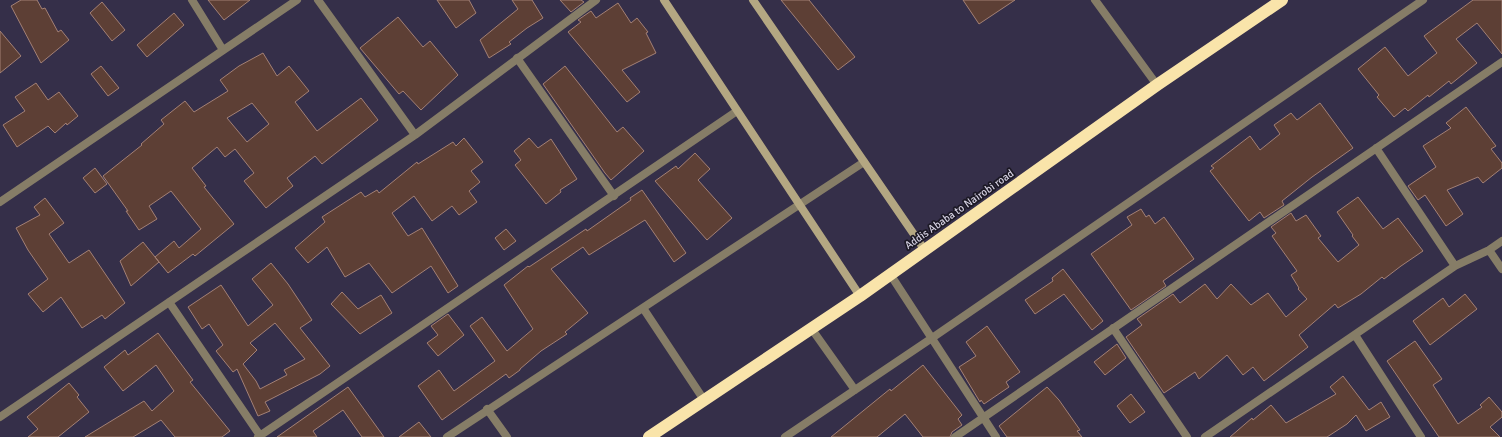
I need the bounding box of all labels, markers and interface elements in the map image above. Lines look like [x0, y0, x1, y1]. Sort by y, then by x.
street label: Addis Ababa to Nairobi road [902, 167, 1016, 252]

